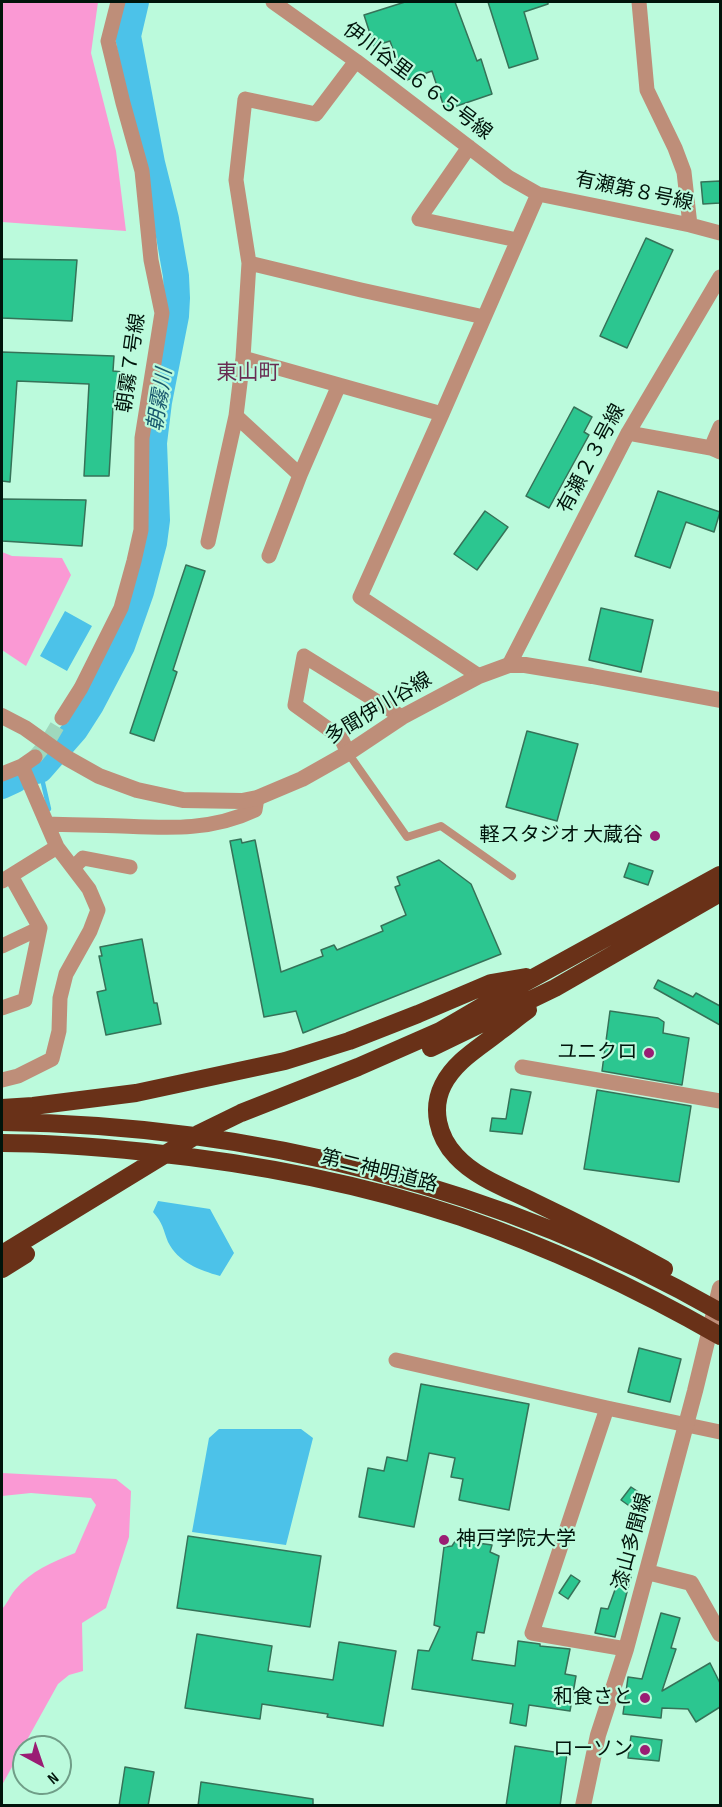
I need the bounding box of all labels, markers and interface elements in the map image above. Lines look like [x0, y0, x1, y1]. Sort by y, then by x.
street label: 伊川谷里６６５号線 [338, 18, 496, 146]
street label: 有瀬第８号線 [573, 168, 695, 216]
street label: 朝霧７号線 [113, 312, 151, 414]
district label: 東山町 [217, 361, 279, 387]
water label: 朝霧川 [144, 367, 178, 433]
street label: 有瀬２３号線 [553, 400, 631, 518]
street label: 多聞伊川谷線 [321, 668, 437, 750]
place label: 軽スタジオ 大蔵谷 [480, 824, 643, 848]
marker: 軽スタジオ 大蔵谷 [648, 829, 662, 843]
place label: ユニクロ [557, 1041, 637, 1065]
marker: ユニクロ [642, 1046, 656, 1060]
street label: 第二神明道路 [318, 1146, 440, 1198]
street label: 漆山多聞線 [608, 1491, 658, 1593]
place label: 神戸学院大学 [456, 1528, 576, 1552]
marker: 神戸学院大学 [437, 1533, 451, 1547]
place label: 和食さと [553, 1686, 633, 1710]
marker: 和食さと [638, 1691, 652, 1705]
north arrow [12, 1735, 72, 1795]
place label: ローソン [553, 1738, 633, 1762]
marker: ローソン [638, 1743, 652, 1757]
text: N [43, 1768, 62, 1788]

